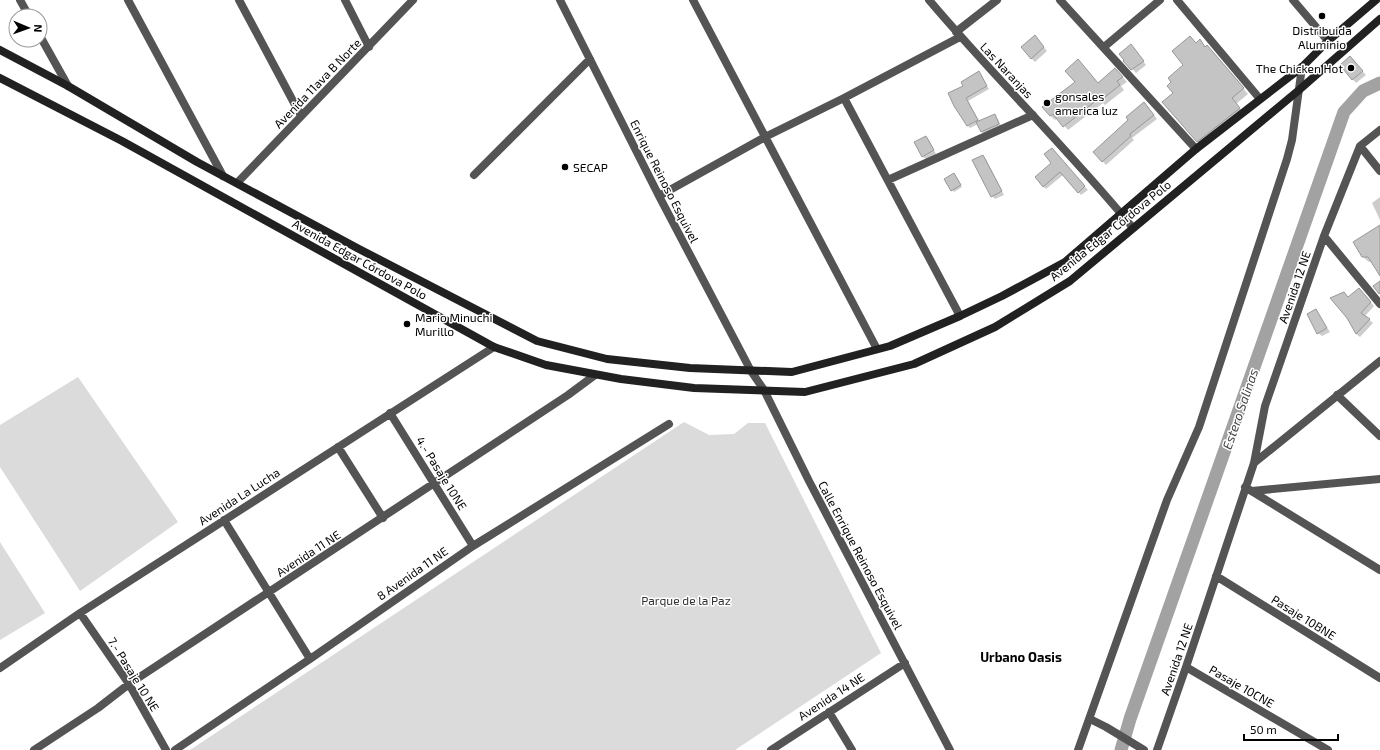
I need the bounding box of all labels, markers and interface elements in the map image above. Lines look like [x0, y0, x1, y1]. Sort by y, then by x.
north arrow [8, 8, 48, 48]
marker: Distribuida Aluminio [1317, 11, 1327, 21]
place label: Distribuida Aluminio [1292, 23, 1352, 51]
text: N [32, 24, 45, 33]
street label: Avenida 11ava B Norte [271, 35, 363, 131]
street label: Las Naranjas [977, 39, 1036, 101]
place label: The Chicken Hot [1256, 61, 1343, 75]
marker: The Chicken Hot [1346, 63, 1356, 73]
place label: gonsales america luz [1055, 89, 1118, 117]
marker: gonsales america luz [1042, 98, 1052, 108]
street label: Enrique Reinoso Esquivel [628, 117, 702, 245]
place label: SECAP [573, 160, 608, 174]
marker: SECAP [560, 162, 570, 172]
street label: Avenida Edgar Córdova Polo [1047, 177, 1174, 283]
street label: Avenida Edgar Córdova Polo [290, 216, 430, 302]
street label: Avenida 12 NE [1275, 249, 1313, 325]
place label: Mario Minuchi Murillo [415, 310, 493, 338]
marker: Mario Minuchi Murillo [402, 319, 412, 329]
water label: Estero Salinas [1219, 366, 1261, 451]
street label: 4.- Pasaje 10NE [413, 434, 470, 513]
street label: Avenida La Lucha [196, 465, 282, 527]
street label: Calle Enrique Reinoso Esquivel [816, 478, 906, 632]
street label: Avenida 11 NE [273, 527, 343, 579]
street label: 8 Avenida 11 NE [374, 543, 450, 603]
street label: Pasaje 10BNE [1269, 592, 1339, 643]
park label: Parque de la Paz [641, 593, 731, 607]
street label: Avenida 12 NE [1157, 621, 1195, 697]
street label: 7.- Pasaje 10 NE [105, 634, 163, 714]
district label: Urbano Oasis [980, 649, 1062, 665]
street label: Pasaje 10CNE [1207, 662, 1277, 711]
street label: Avenida 14 NE [795, 669, 867, 723]
scale bar [1244, 716, 1338, 742]
text: 50 m [1250, 722, 1277, 736]

